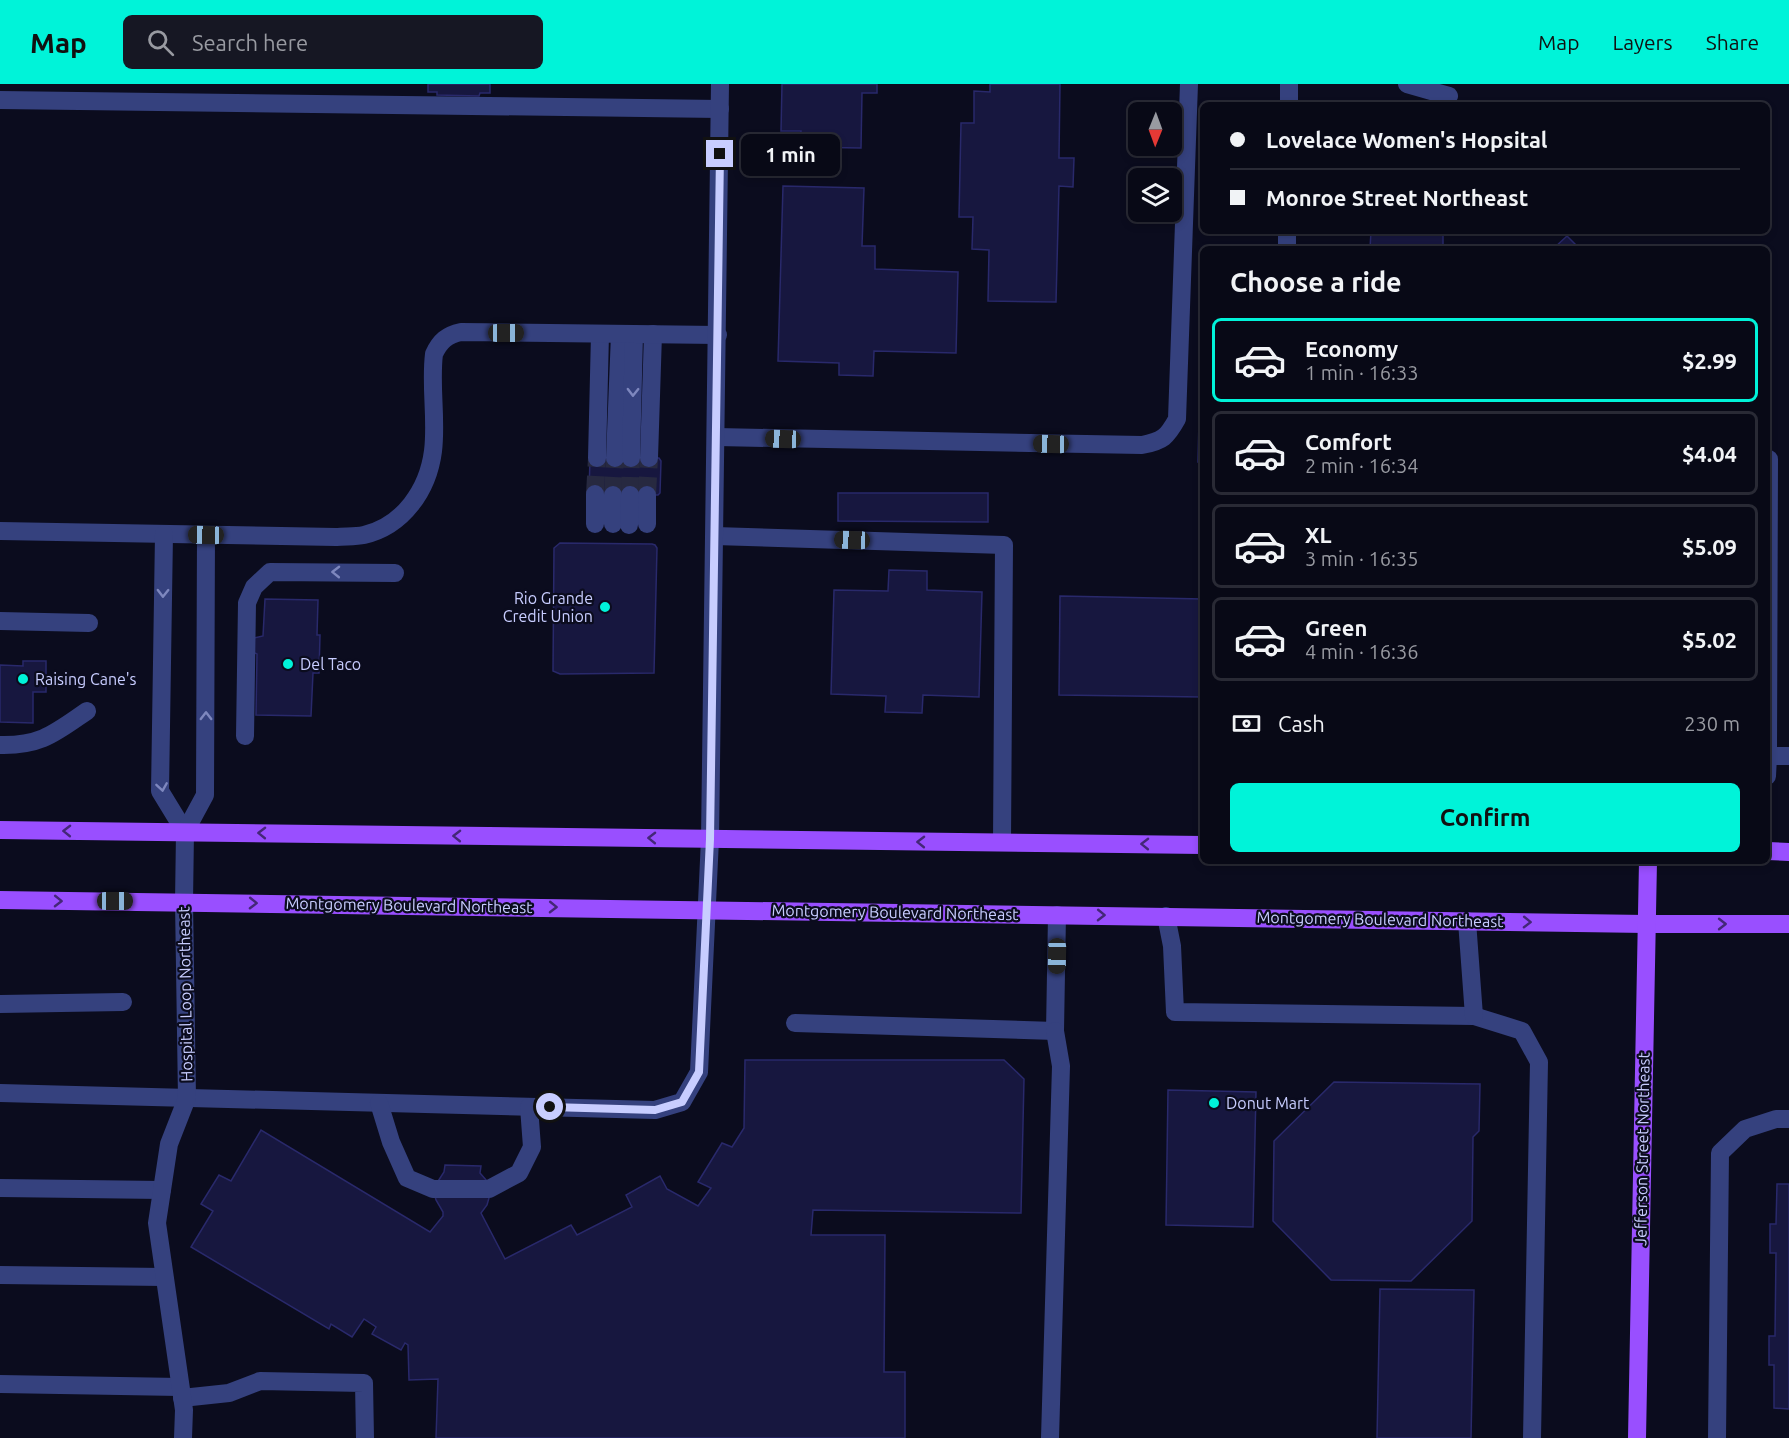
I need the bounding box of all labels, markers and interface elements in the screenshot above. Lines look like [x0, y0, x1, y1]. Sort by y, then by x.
search box [123, 15, 543, 69]
icon: search [144, 26, 177, 59]
text: Map [30, 27, 87, 58]
text: Search here [192, 30, 308, 55]
text: Map [1538, 30, 1579, 54]
text: Layers [1612, 30, 1673, 54]
text: Share [1706, 30, 1759, 54]
north arrow [1128, 102, 1182, 156]
map controls [1128, 102, 1182, 222]
text: Lovelace Women's Hopsital [1266, 127, 1548, 152]
callout: 1 min [741, 133, 840, 175]
route end [706, 140, 733, 167]
text: 1 min [765, 143, 816, 166]
button: layers [1128, 168, 1182, 222]
text: Monroe Street Northeast [1266, 185, 1528, 210]
text: Choose a ride [1230, 267, 1402, 297]
car [488, 324, 524, 342]
icon: car [1233, 333, 1287, 387]
text: Economy [1305, 336, 1398, 361]
text: $2.99 [1682, 348, 1737, 373]
text: 1 min · 16:33 [1305, 361, 1419, 384]
one-way arrow [627, 388, 640, 397]
icon: car [1233, 426, 1287, 480]
car [765, 429, 801, 449]
text: Comfort [1305, 429, 1392, 454]
car [1033, 435, 1069, 453]
text: $4.04 [1682, 441, 1737, 466]
text: 2 min · 16:34 [1305, 454, 1419, 477]
icon: car [1233, 519, 1287, 573]
text: XL [1305, 522, 1332, 547]
car [188, 526, 224, 544]
car [834, 530, 870, 550]
text: $5.09 [1682, 534, 1737, 559]
text: 3 min · 16:35 [1305, 547, 1419, 570]
one-way arrow [332, 566, 341, 578]
one-way arrow [157, 588, 170, 597]
place label: Rio Grande Credit Union [503, 589, 593, 625]
marker: Rio Grande Credit Union [598, 600, 612, 614]
icon: car [1233, 612, 1287, 666]
text: Green [1305, 615, 1367, 640]
text: $5.02 [1682, 627, 1737, 652]
text: 4 min · 16:36 [1305, 640, 1419, 663]
place label: Del Taco [300, 655, 361, 673]
marker: Del Taco [281, 657, 295, 671]
place label: Raising Cane's [35, 670, 137, 688]
marker: Raising Cane's [16, 672, 30, 686]
icon: cash [1230, 707, 1263, 740]
one-way arrow [199, 711, 212, 720]
text: Cash [1278, 711, 1325, 736]
text: 230 m [1684, 712, 1740, 735]
one-way arrow [155, 782, 167, 792]
button: Confirm [1230, 783, 1740, 852]
one-way arrow [62, 825, 71, 837]
one-way arrow [257, 827, 266, 839]
one-way arrow [452, 830, 461, 842]
one-way arrow [647, 832, 656, 845]
one-way arrow [917, 836, 926, 848]
one-way arrow [1140, 838, 1149, 850]
car [97, 892, 133, 910]
one-way arrow [54, 894, 63, 907]
street label: Montgomery Boulevard Northeast [285, 894, 533, 916]
one-way arrow [249, 897, 258, 909]
one-way arrow [549, 901, 558, 913]
street label: Montgomery Boulevard Northeast [771, 901, 1019, 923]
street label: Hospital Loop Northeast [174, 905, 196, 1082]
street label: Montgomery Boulevard Northeast [1256, 908, 1504, 930]
one-way arrow [1097, 909, 1106, 921]
one-way arrow [1522, 915, 1531, 928]
one-way arrow [1717, 918, 1726, 930]
car [1048, 938, 1066, 974]
street label: Jefferson Street Northeast [1631, 1051, 1653, 1246]
route start [536, 1093, 563, 1120]
place label: Donut Mart [1226, 1094, 1310, 1112]
marker: Donut Mart [1207, 1096, 1221, 1110]

